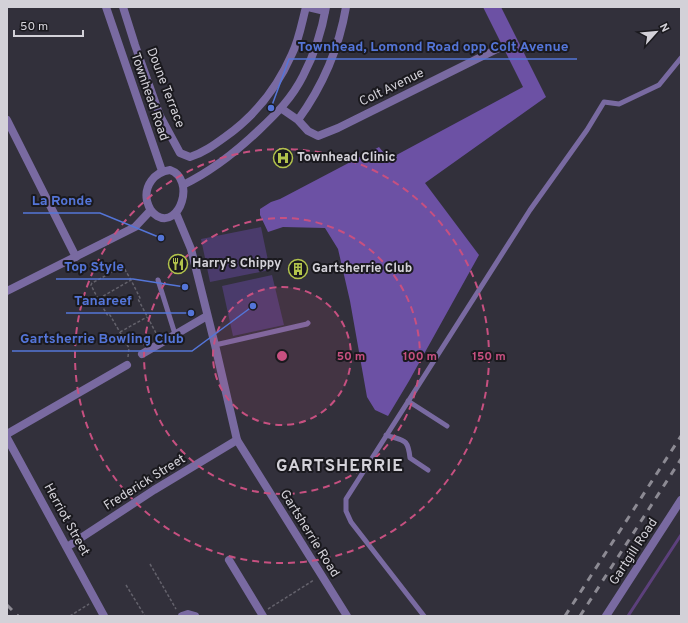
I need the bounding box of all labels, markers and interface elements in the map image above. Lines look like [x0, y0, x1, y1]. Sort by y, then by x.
scale bar [14, 12, 83, 38]
north arrow [636, 12, 676, 52]
text: 50 m [20, 19, 48, 35]
text: N [656, 21, 672, 35]
callout: Townhead, Lomond Road opp Colt Avenue [289, 33, 577, 59]
text: Townhead, Lomond Road opp Colt Avenue [298, 39, 569, 56]
street label: Doune Terrace [142, 46, 188, 130]
street label: Townhead Road [126, 51, 172, 143]
street label: Colt Avenue [357, 65, 427, 111]
hospital icon: Townhead Clinic [272, 147, 294, 169]
place label: Townhead Clinic [297, 150, 396, 166]
callout: La Ronde [23, 187, 100, 213]
text: La Ronde [32, 193, 92, 210]
callout: Top Style [56, 253, 133, 279]
restaurant icon: Harry's Chippy [167, 253, 189, 275]
place label: Harry's Chippy [192, 256, 282, 272]
building icon: Gartsherrie Club [287, 258, 309, 280]
text: Top Style [64, 259, 124, 276]
place label: Gartsherrie Club [312, 261, 412, 277]
callout: Tanareef [66, 287, 140, 313]
text: Tanareef [74, 293, 132, 310]
callout: Gartsherrie Bowling Club [12, 325, 192, 351]
text: Gartsherrie Bowling Club [20, 331, 184, 348]
centre of rings [275, 349, 289, 363]
text: 50 m [337, 349, 365, 365]
text: 100 m [403, 349, 437, 365]
text: 150 m [472, 349, 506, 365]
street label: Frederick Street [101, 451, 189, 514]
district label: GARTSHERRIE [276, 456, 404, 478]
street label: Herriot Street [40, 481, 93, 559]
street label: Gartsherrie Road [276, 487, 342, 581]
street label: Gartgill Road [606, 516, 662, 588]

